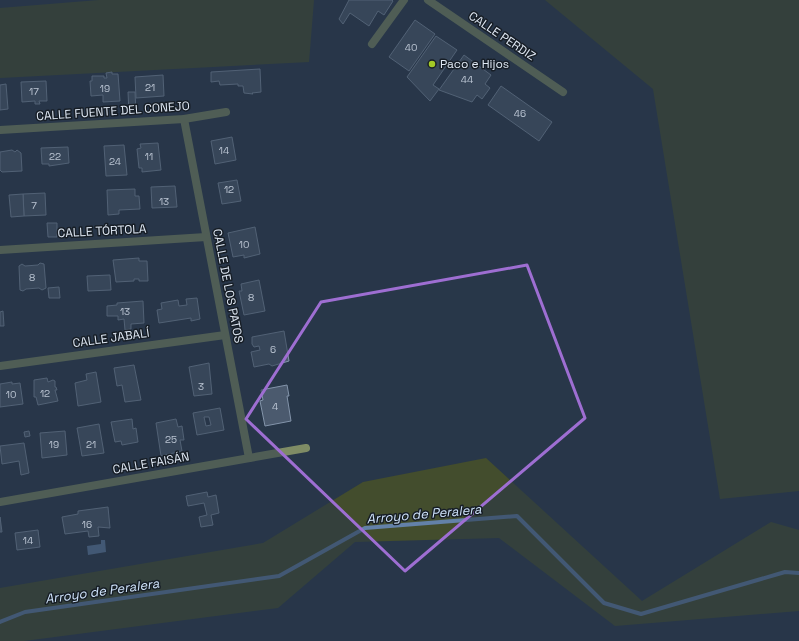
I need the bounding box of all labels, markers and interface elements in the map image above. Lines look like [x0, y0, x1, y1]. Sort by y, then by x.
street label: CALLE PERDIZ [465, 8, 539, 64]
house number: 40 [405, 41, 417, 54]
place label: Paco e Hijos [440, 56, 509, 72]
marker: Paco e Hijos [427, 59, 437, 69]
house number: 44 [461, 73, 473, 86]
house number: 21 [145, 81, 155, 94]
house number: 19 [100, 82, 110, 95]
house number: 17 [29, 85, 39, 98]
street label: CALLE FUENTE DEL CONEJO [36, 98, 190, 124]
house number: 46 [514, 107, 526, 120]
house number: 14 [219, 144, 229, 157]
house number: 22 [49, 150, 61, 163]
house number: 11 [145, 150, 153, 163]
house number: 24 [109, 155, 121, 168]
house number: 12 [224, 183, 234, 196]
house number: 13 [159, 195, 169, 208]
house number: 7 [31, 199, 37, 212]
street label: CALLE TÓRTOLA [57, 221, 147, 241]
street label: CALLE DE LOS PATOS [209, 228, 247, 344]
house number: 10 [239, 238, 249, 251]
house number: 8 [29, 271, 35, 284]
house number: 8 [248, 291, 254, 304]
house number: 13 [120, 305, 130, 318]
street label: CALLE JABALÍ [72, 325, 150, 351]
house number: 6 [270, 343, 276, 356]
house number: 3 [198, 380, 204, 393]
house number: 12 [40, 387, 50, 400]
house number: 10 [6, 388, 16, 401]
house number: 4 [272, 400, 278, 413]
house number: 25 [165, 433, 177, 446]
house number: 19 [49, 438, 59, 451]
house number: 21 [86, 438, 96, 451]
street label: CALLE FAISÁN [111, 448, 191, 478]
water label: Arroyo de Peralera [366, 500, 483, 527]
house number: 16 [82, 518, 92, 531]
house number: 14 [23, 534, 33, 547]
water label: Arroyo de Peralera [44, 575, 161, 607]

